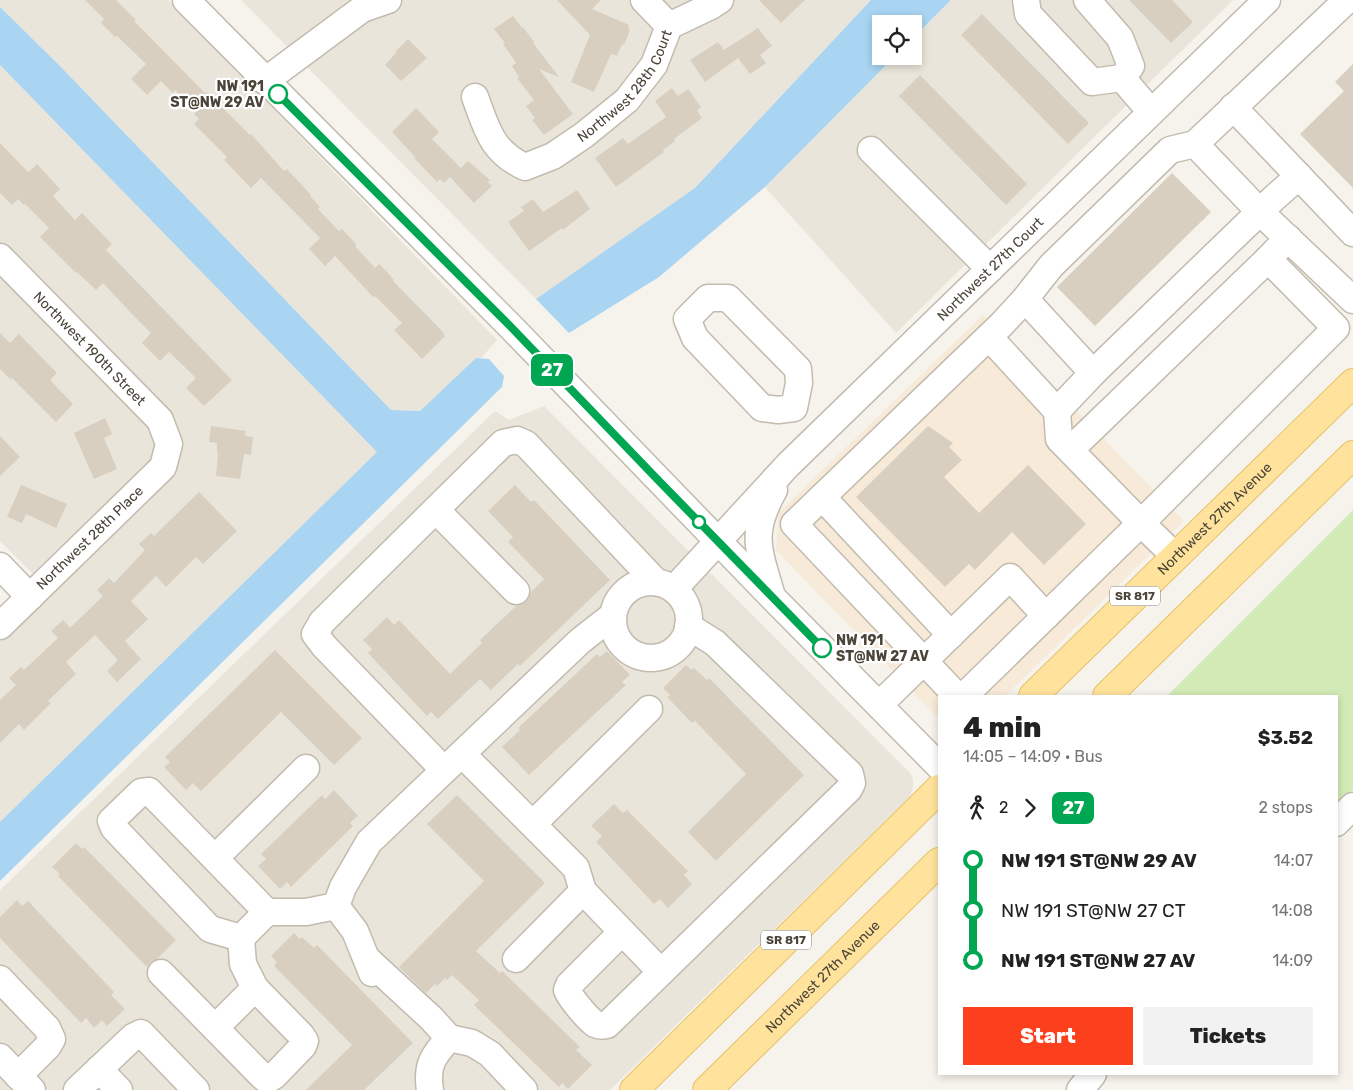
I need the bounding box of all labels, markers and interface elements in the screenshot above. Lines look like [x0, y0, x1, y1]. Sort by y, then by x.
map controls [872, 15, 922, 65]
button: locate [872, 15, 922, 65]
street label: Northwest 28th Court [574, 27, 675, 146]
place label: NW 191 ST@NW 29 AV [170, 78, 264, 111]
marker: NW 191 ST@NW 29 AV [268, 84, 288, 104]
street label: Northwest 27th Court [933, 213, 1047, 324]
street label: Northwest 190th Street [30, 288, 150, 409]
line badge: 27 [530, 354, 574, 386]
text: 27 [541, 359, 563, 381]
street label: Northwest 27th Avenue [1154, 459, 1276, 578]
street label: Northwest 28th Place [33, 482, 147, 593]
unlabelled marker [692, 515, 706, 529]
road number: SR 817 [1110, 586, 1160, 606]
place label: NW 191 ST@NW 27 AV [836, 632, 929, 665]
marker: NW 191 ST@NW 27 AV [812, 638, 832, 658]
text: 4 min [963, 711, 1041, 744]
text: $3.52 [1258, 726, 1313, 749]
text: 14:05 – 14:09 · Bus [963, 747, 1103, 766]
icon: walk [963, 794, 991, 822]
icon: forward [1016, 794, 1044, 822]
text: 27 [1062, 797, 1084, 819]
text: 2 [999, 798, 1008, 817]
text: 2 stops [1258, 798, 1313, 817]
text: NW 191 ST@NW 29 AV [1001, 849, 1197, 872]
text: 14:07 [1274, 851, 1313, 870]
text: NW 191 ST@NW 27 CT [1001, 899, 1186, 922]
text: 14:08 [1272, 901, 1313, 920]
street label: Northwest 27th Avenue [762, 916, 883, 1036]
road number: SR 817 [761, 930, 811, 950]
text: NW 191 ST@NW 27 AV [1001, 949, 1196, 972]
text: 14:09 [1272, 951, 1313, 970]
button: Start [963, 1007, 1133, 1065]
button: Tickets [1143, 1007, 1313, 1065]

